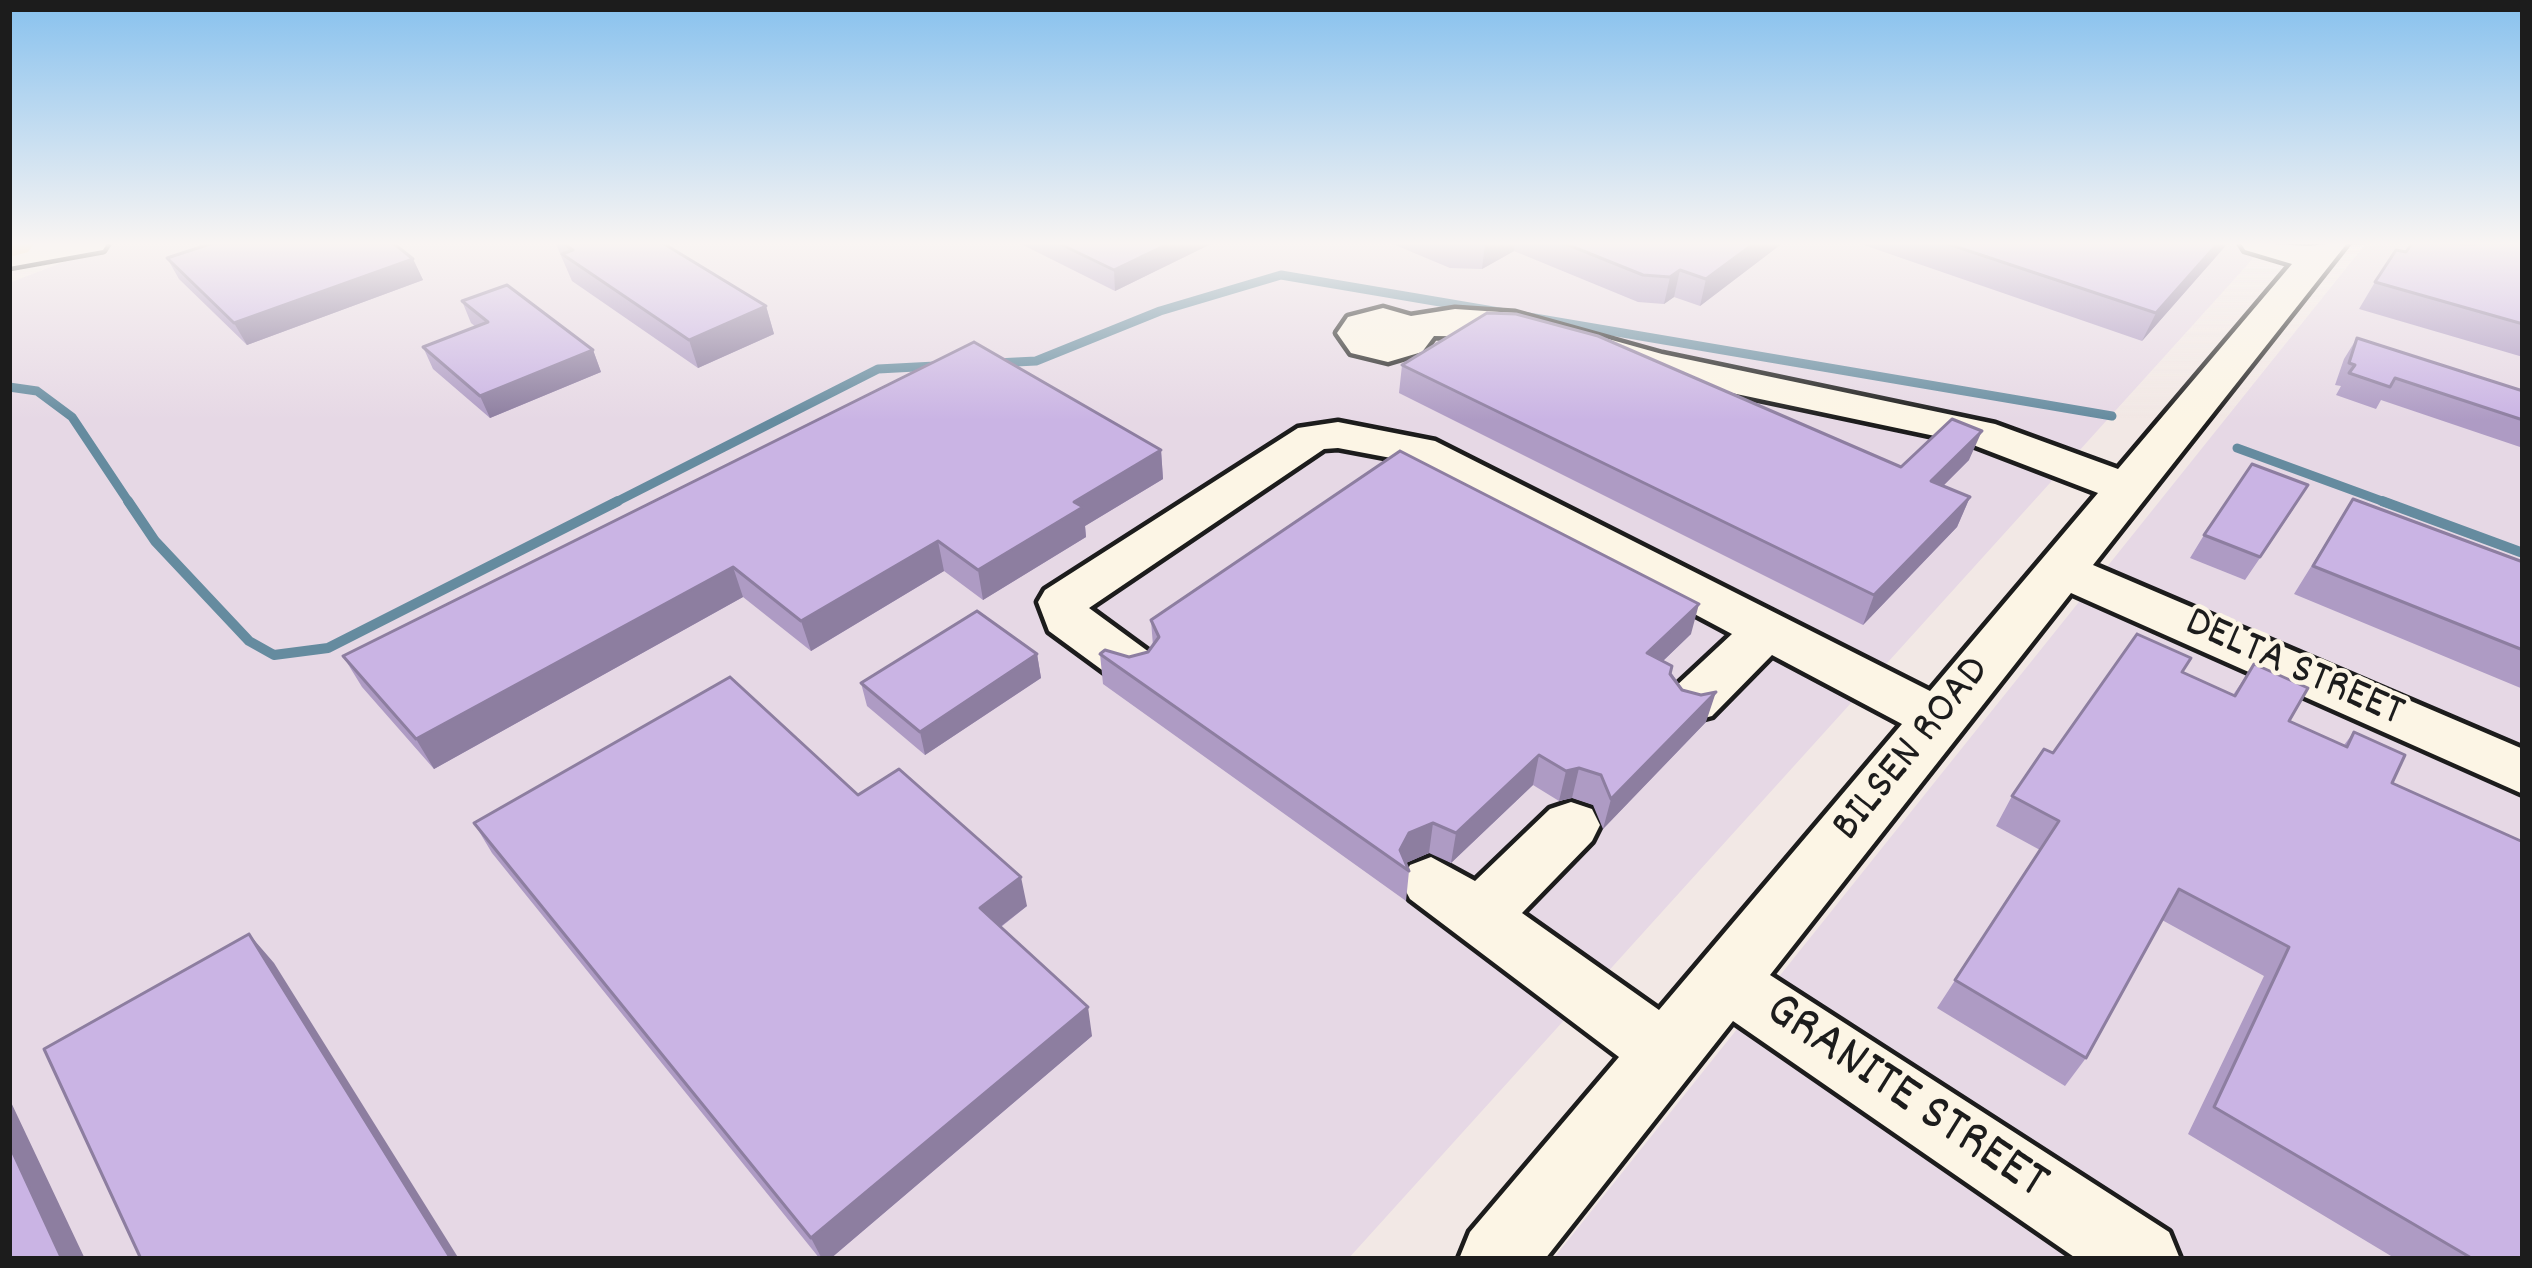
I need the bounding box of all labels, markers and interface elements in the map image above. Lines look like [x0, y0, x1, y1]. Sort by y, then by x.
street label: DELTA STREET [2175, 599, 2411, 743]
street label: BILSEN ROAD [1823, 648, 2005, 854]
street label: GRANITE STREET [1750, 982, 2058, 1218]

